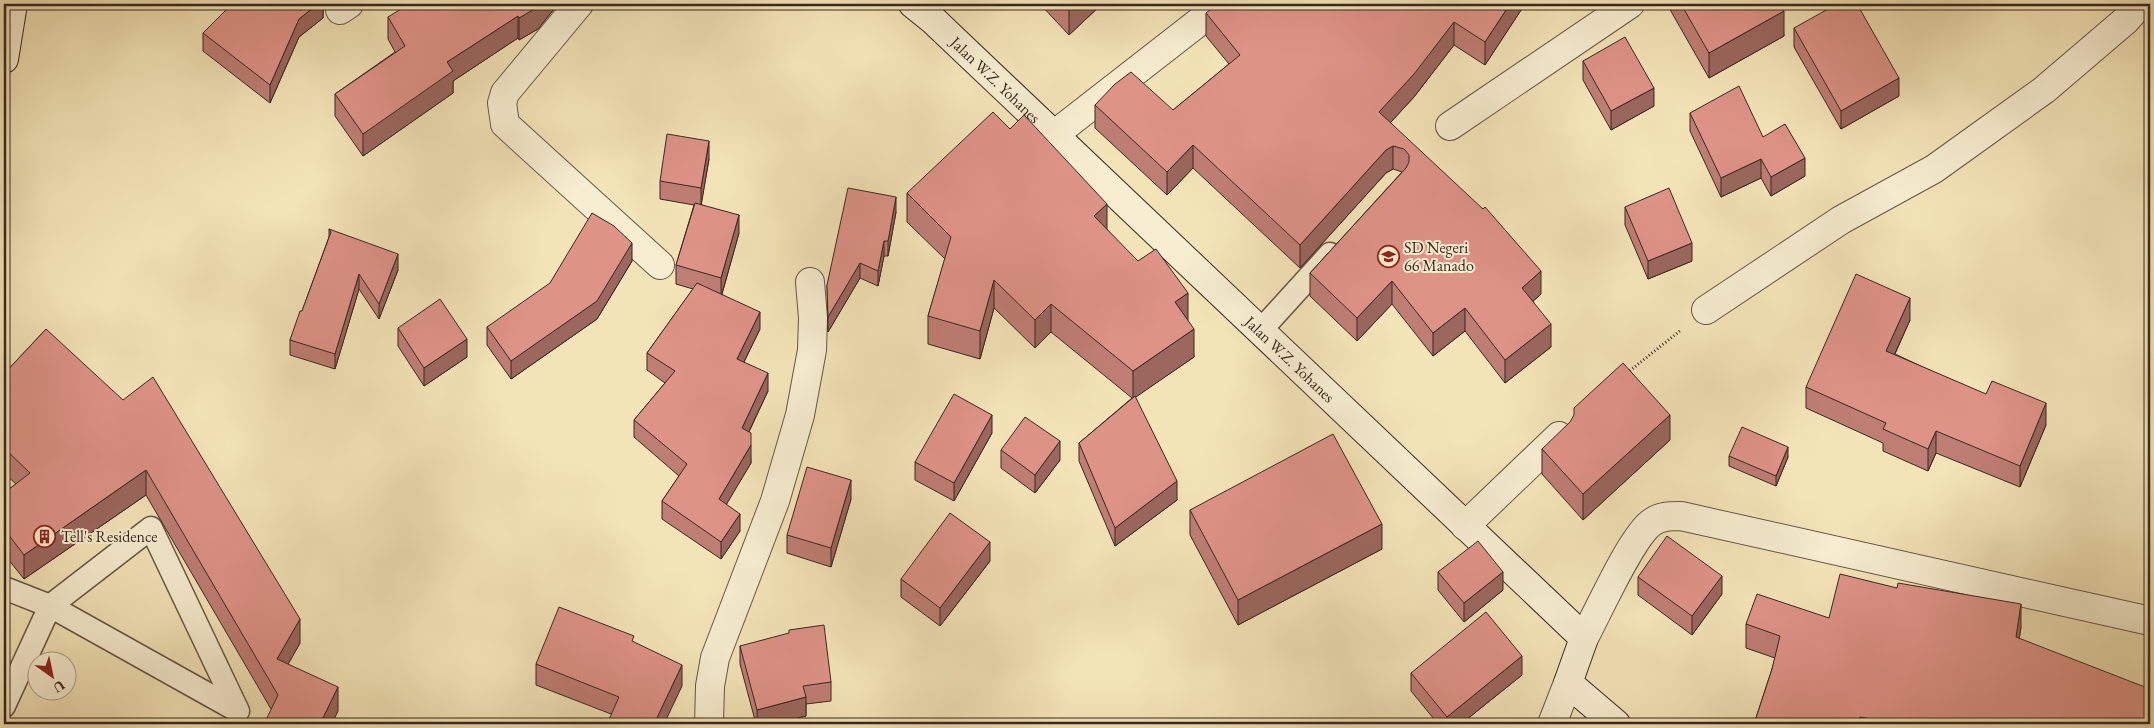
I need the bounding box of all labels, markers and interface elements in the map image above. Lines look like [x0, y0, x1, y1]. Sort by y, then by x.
street label: Jalan W.Z. Yohanes [945, 30, 1045, 127]
place label: SD Negeri 66 Manado [1404, 237, 1474, 276]
school or university icon: SD Negeri 66 Manado [1376, 244, 1400, 268]
street label: Jalan W.Z. Yohanes [1239, 310, 1340, 407]
building icon: Tell's Residence [33, 524, 57, 548]
place label: Tell's Residence [61, 526, 157, 547]
north arrow [28, 650, 78, 700]
text: U [49, 677, 68, 698]

